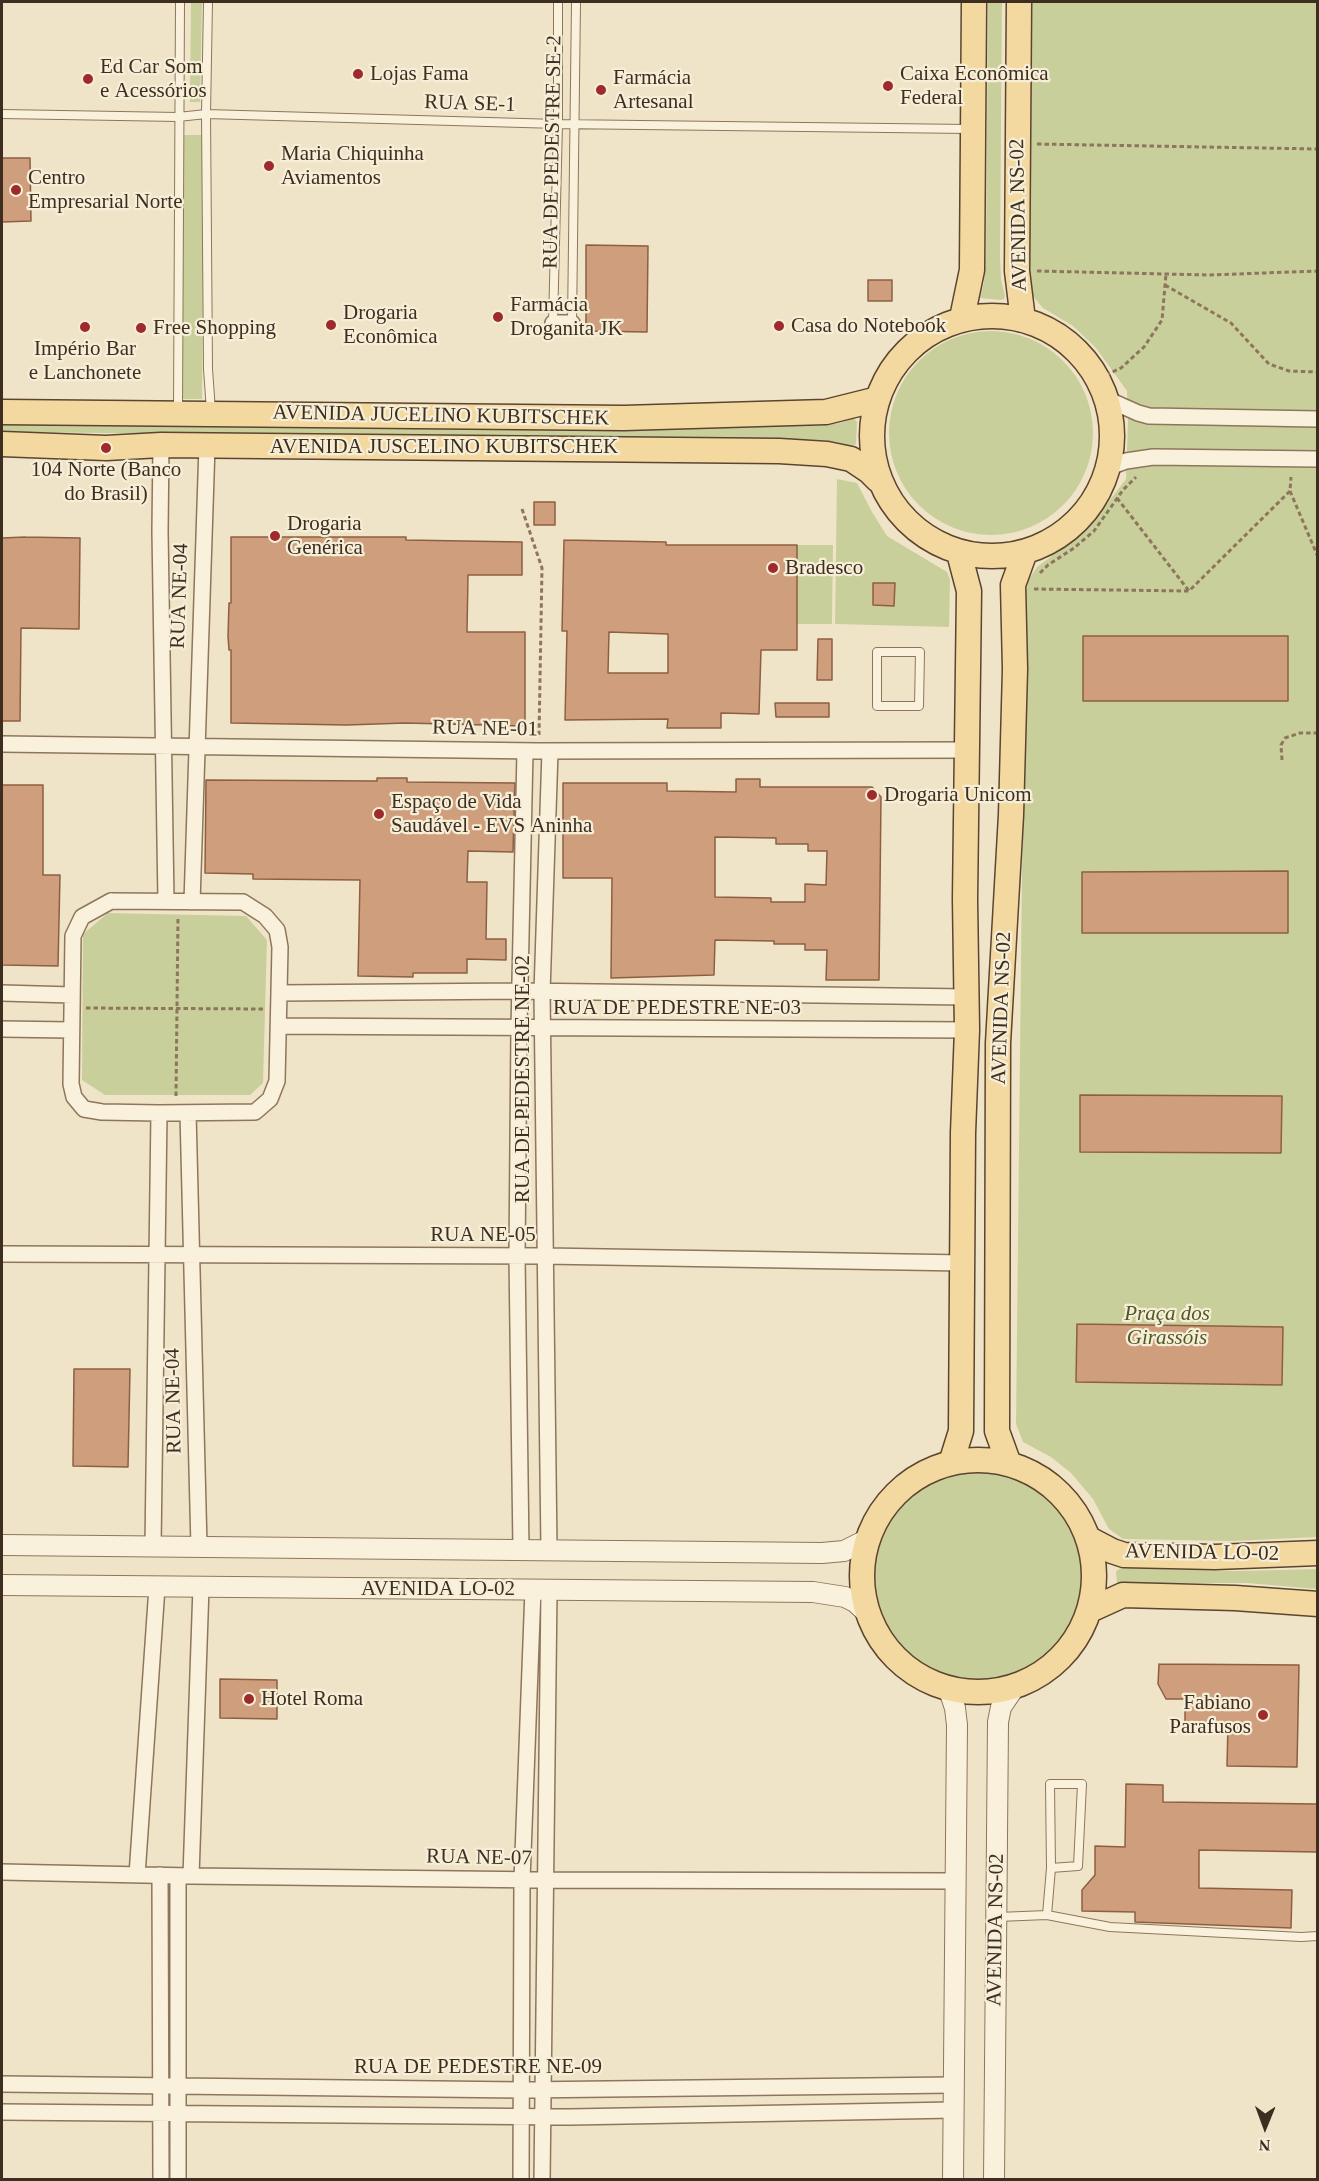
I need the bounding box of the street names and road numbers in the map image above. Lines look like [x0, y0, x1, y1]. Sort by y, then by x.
street label: RUA DE PEDESTRE SE-2 [538, 35, 568, 269]
street label: RUA SE-1 [424, 90, 516, 118]
street label: AVENIDA NS-02 [1005, 138, 1033, 292]
street label: AVENIDA JUCELINO KUBITSCHEK [272, 400, 610, 432]
street label: AVENIDA JUSCELINO KUBITSCHEK [270, 434, 618, 460]
street label: RUA NE-04 [166, 543, 194, 649]
street label: RUA NE-01 [432, 715, 538, 743]
street label: AVENIDA NS-02 [987, 931, 1017, 1085]
street label: RUA DE PEDESTRE NE-02 [510, 955, 536, 1203]
street label: RUA DE PEDESTRE NE-03 [553, 995, 801, 1021]
street label: RUA NE-05 [430, 1222, 536, 1248]
street label: RUA NE-04 [160, 1348, 188, 1454]
street label: AVENIDA LO-02 [1125, 1539, 1279, 1567]
street label: AVENIDA LO-02 [361, 1576, 515, 1602]
street label: RUA NE-07 [426, 1844, 532, 1872]
street label: AVENIDA NS-02 [982, 1853, 1010, 2007]
street label: RUA DE PEDESTRE NE-09 [354, 2054, 602, 2080]

